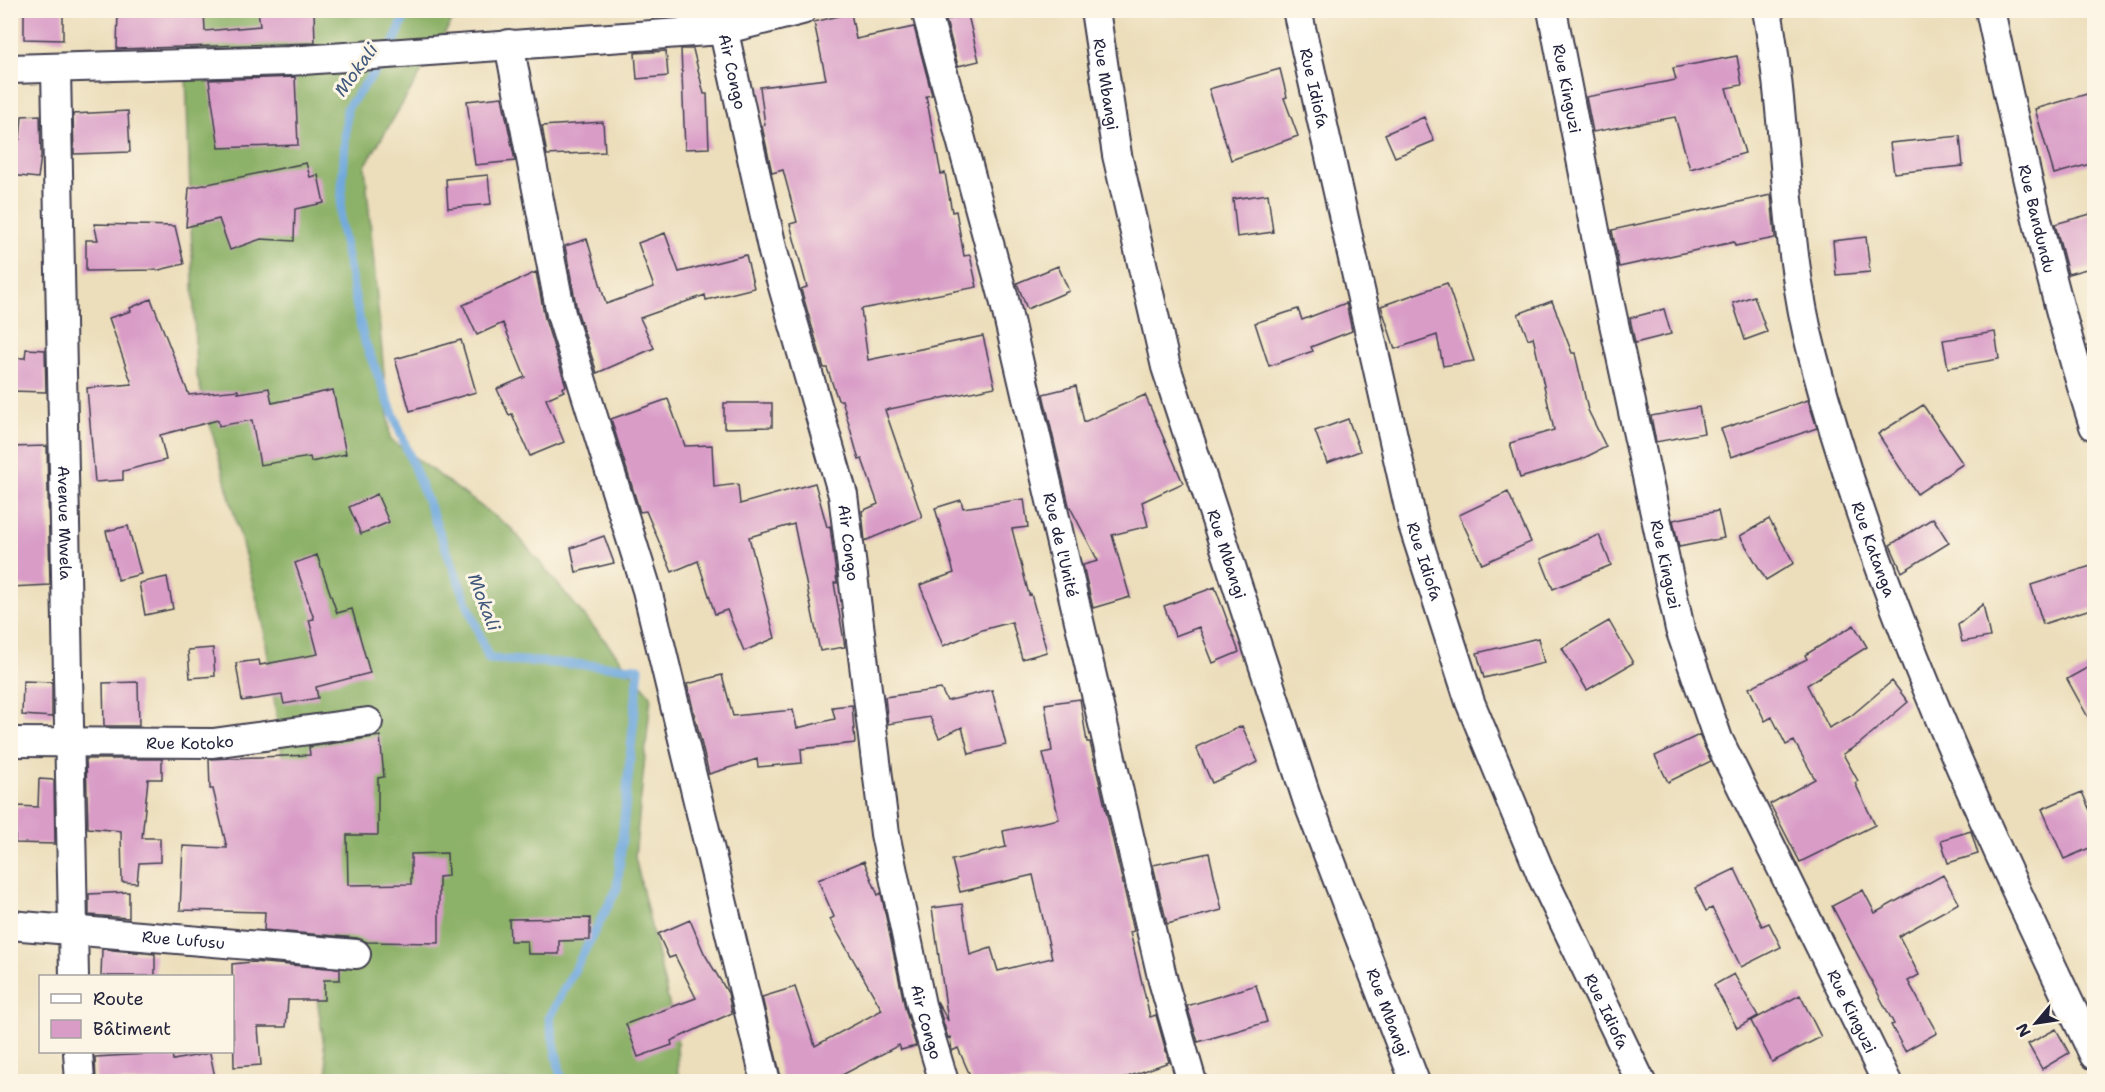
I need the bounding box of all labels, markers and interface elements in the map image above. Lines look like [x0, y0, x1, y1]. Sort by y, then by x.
street label: Air Congo [714, 32, 751, 111]
street label: Rue Mbangi [1088, 37, 1123, 132]
water label: Mokali [329, 38, 384, 101]
street label: Rue Kinguzi [1548, 42, 1586, 135]
street label: Rue Idiofa [1295, 46, 1333, 130]
street label: Rue Bandundu [2013, 162, 2060, 276]
street label: Avenue Mwela [53, 465, 76, 580]
street label: Rue de l'Unité [1038, 491, 1083, 600]
street label: Rue Katanga [1847, 499, 1900, 600]
street label: Air Congo [833, 503, 864, 582]
street label: Rue Mbangi [1202, 507, 1251, 602]
street label: Rue Kinguzi [1646, 518, 1685, 611]
street label: Rue Idiofa [1402, 519, 1447, 603]
water label: Mokali [462, 570, 506, 635]
street label: Rue Kotoko [146, 730, 235, 754]
street label: Rue Lufusu [141, 926, 226, 954]
street label: Rue Mbangi [1362, 965, 1414, 1060]
street label: Rue Kinguzi [1822, 966, 1881, 1057]
street label: Rue Idiofa [1579, 970, 1634, 1053]
legend [39, 975, 234, 1053]
street label: Air Congo [906, 983, 947, 1062]
text: Route [93, 987, 144, 1011]
north arrow [2006, 993, 2066, 1053]
text: Bâtiment [93, 1017, 171, 1041]
text: N [2011, 1019, 2036, 1041]

